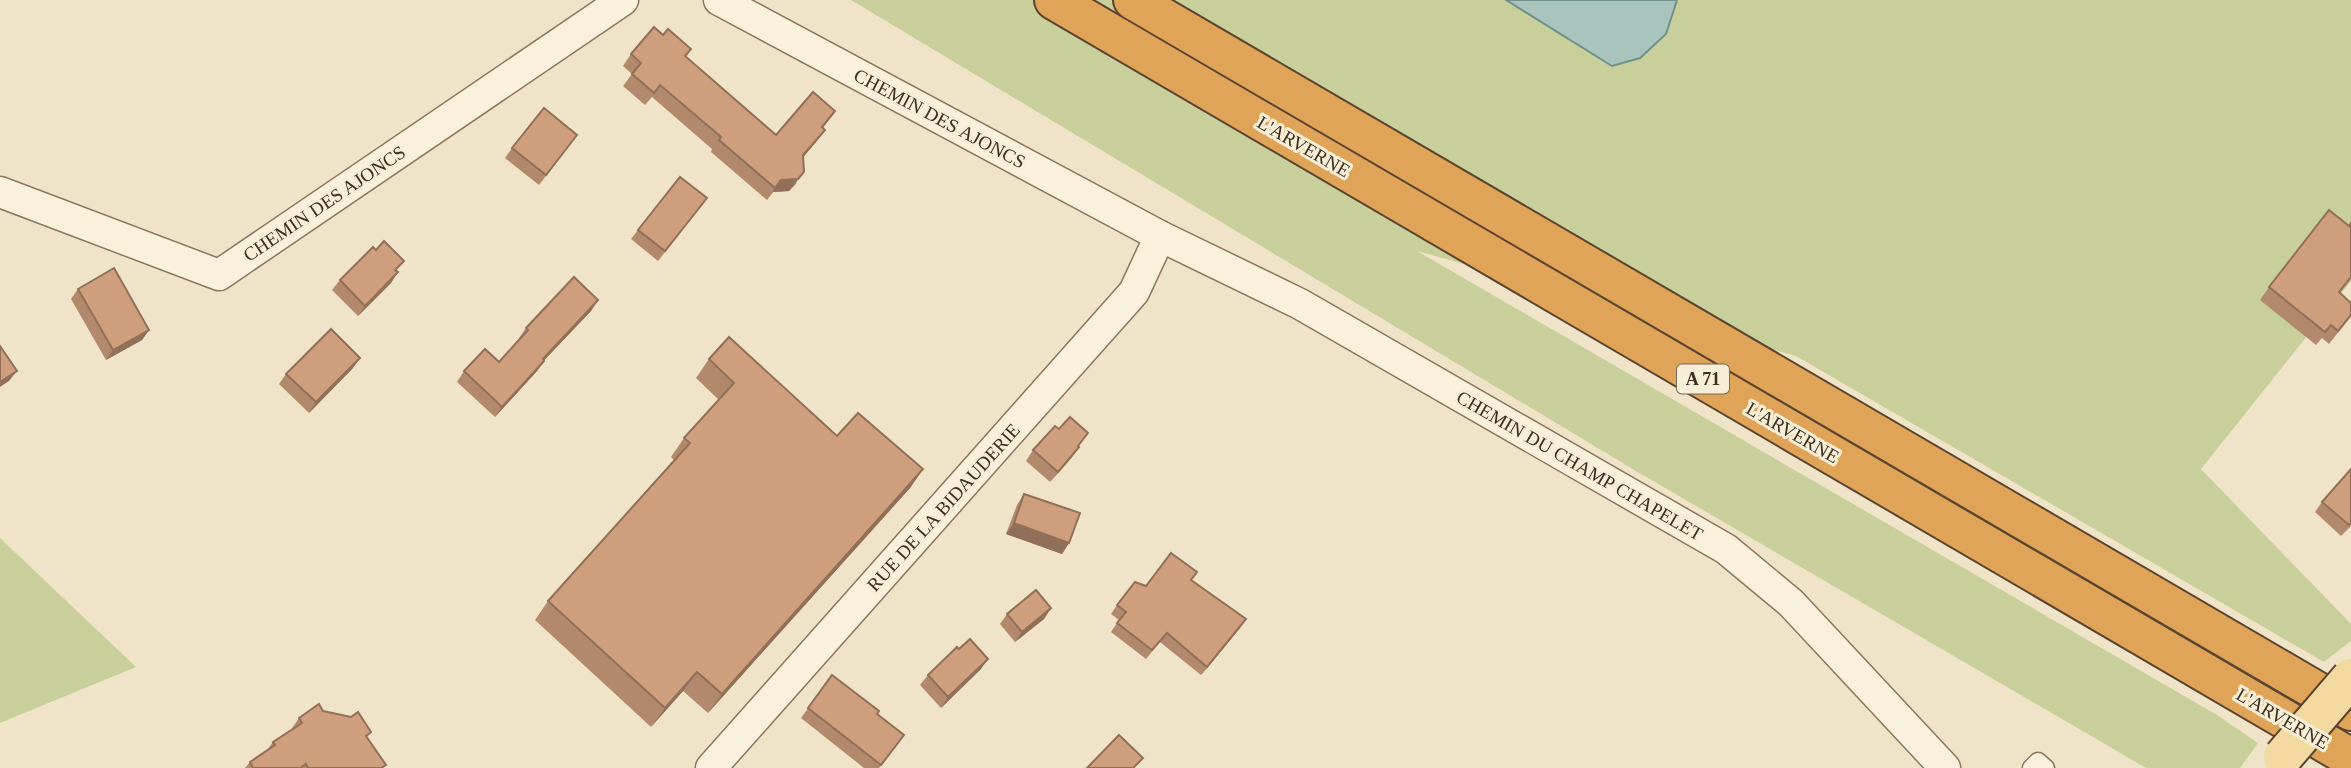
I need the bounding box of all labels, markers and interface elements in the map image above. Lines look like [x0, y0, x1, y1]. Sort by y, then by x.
street label: CHEMIN DES AJONCS [850, 64, 1029, 173]
street label: L'ARVERNE [1254, 112, 1354, 181]
street label: CHEMIN DES AJONCS [239, 141, 409, 266]
road number: A 71 [1677, 365, 1729, 394]
street label: CHEMIN DU CHAMP CHAPELET [1453, 386, 1707, 545]
street label: L'ARVERNE [1743, 398, 1843, 467]
street label: RUE DE LA BIDAUDERIE [863, 419, 1024, 595]
street label: L'ARVERNE [2233, 684, 2333, 753]

